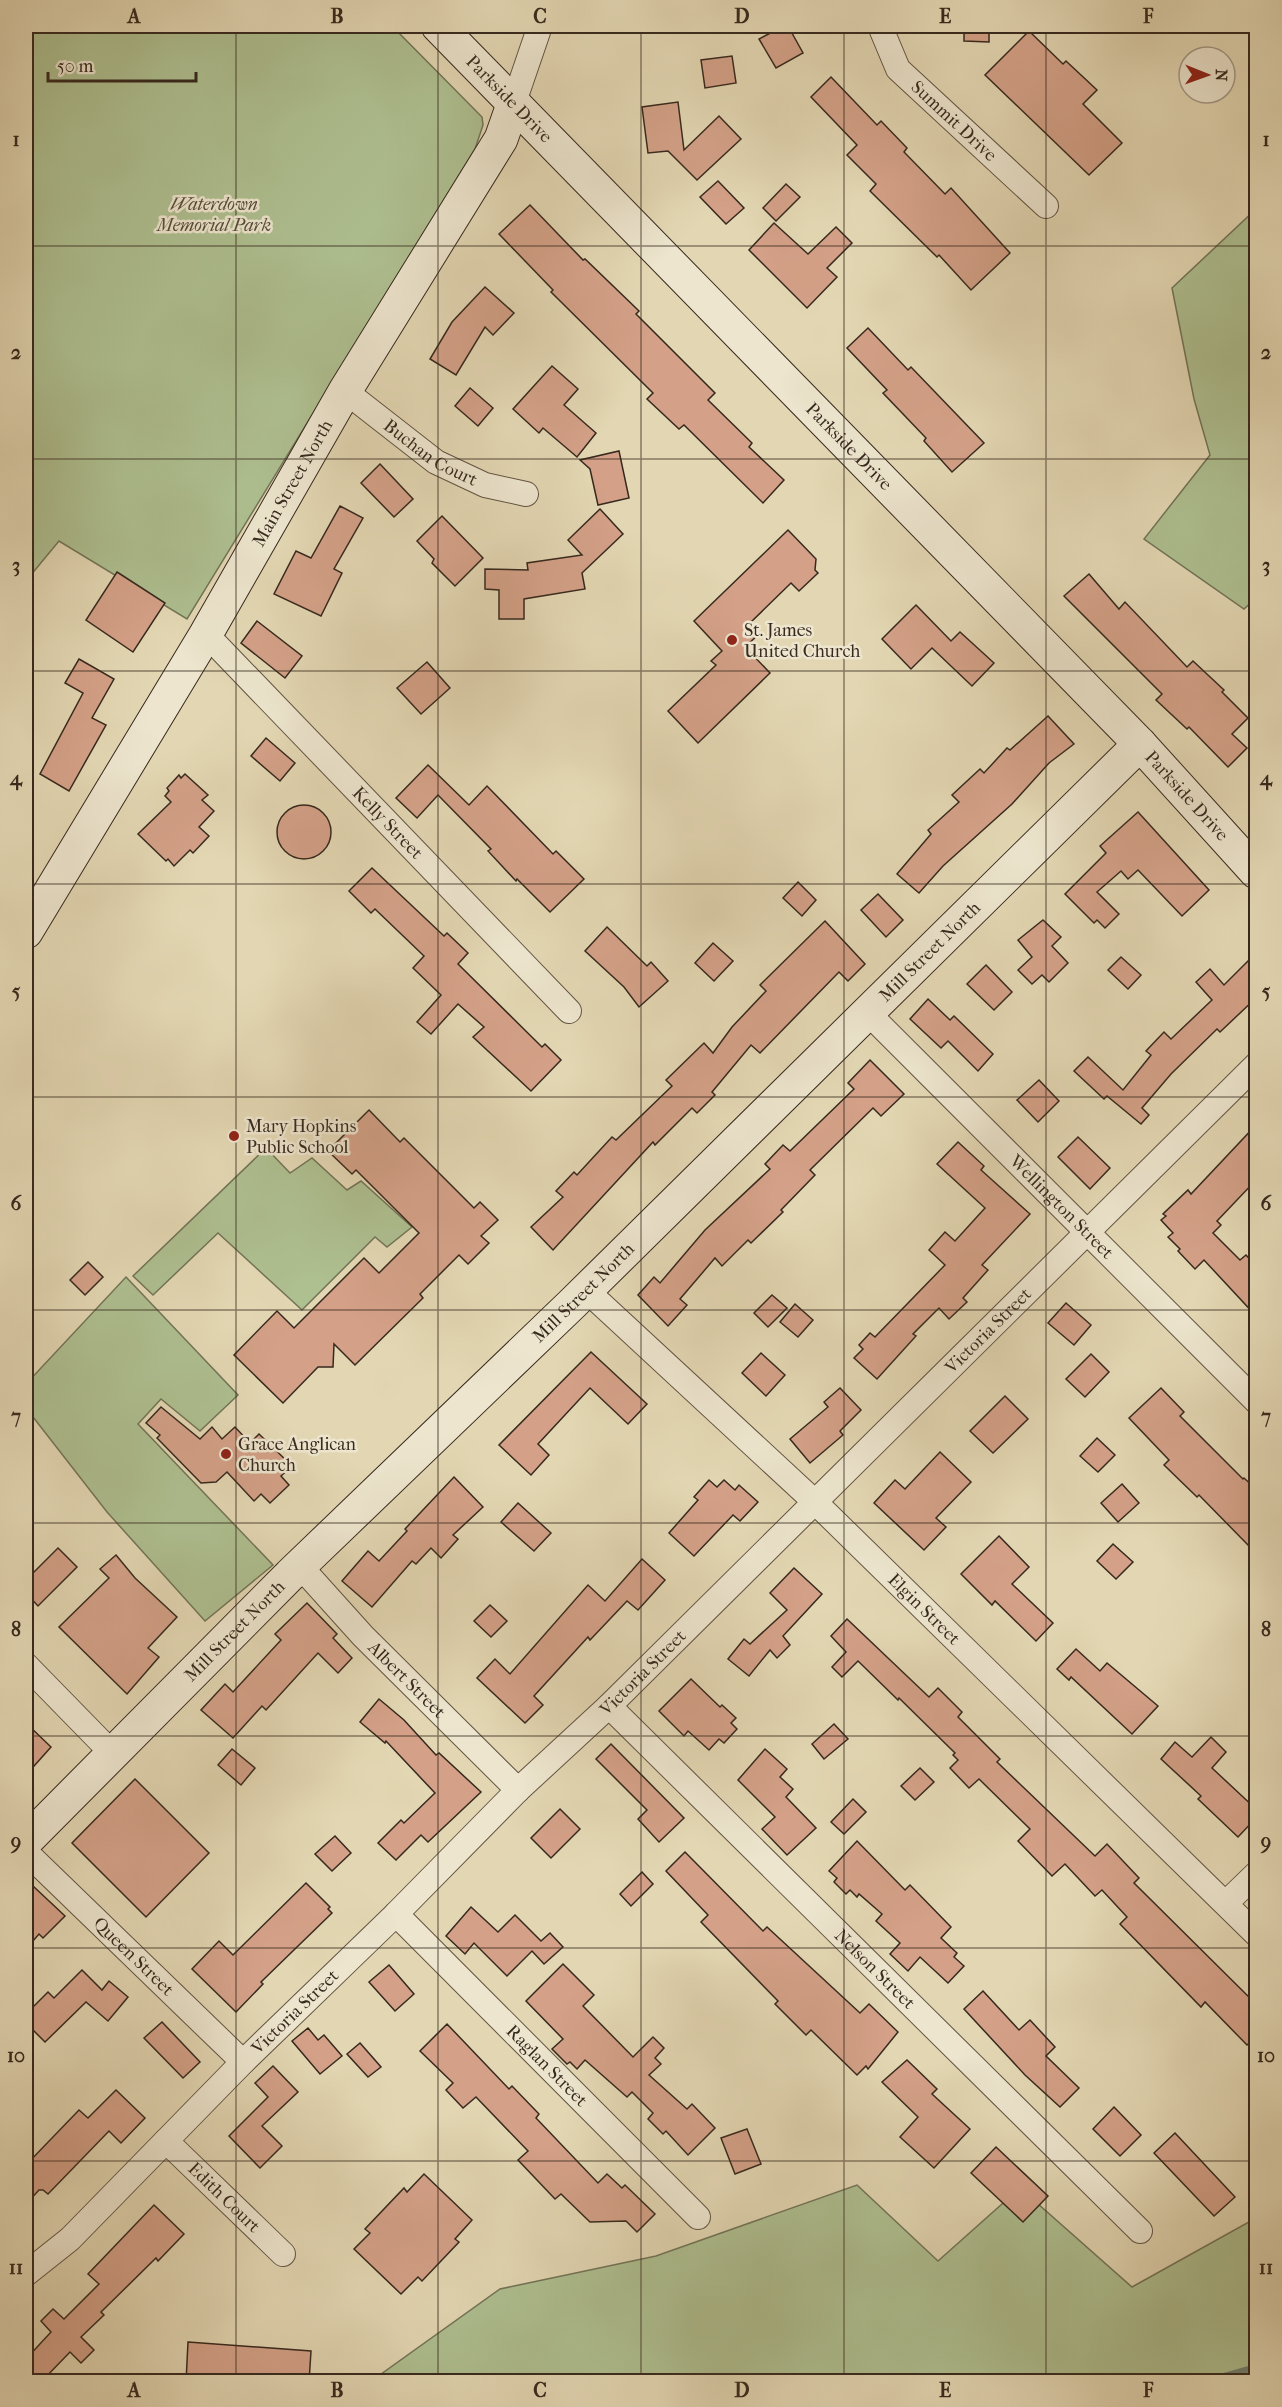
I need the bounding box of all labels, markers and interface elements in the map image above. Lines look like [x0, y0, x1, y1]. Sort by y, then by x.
text: A [126, 5, 142, 28]
text: B [330, 5, 344, 28]
text: C [533, 5, 547, 28]
text: D [734, 5, 750, 28]
text: E [939, 5, 951, 28]
text: F [1142, 5, 1154, 28]
scale bar [48, 45, 196, 83]
north arrow [1177, 45, 1237, 105]
street label: Parkside Drive [462, 51, 556, 148]
text: 50 m [57, 56, 94, 77]
text: N [1212, 69, 1231, 82]
street label: Summit Drive [907, 77, 1001, 166]
text: 1 [12, 128, 20, 151]
text: 1 [1262, 128, 1270, 151]
park label: Waterdown Memorial Park [155, 194, 271, 236]
text: 2 [11, 341, 21, 364]
text: 2 [1261, 341, 1271, 364]
street label: Parkside Drive [801, 399, 896, 495]
street label: Buchan Court [379, 415, 481, 491]
street label: Main Street North [248, 416, 337, 550]
text: 3 [12, 554, 20, 577]
text: 3 [1262, 554, 1270, 577]
place label: St. James United Church [744, 620, 860, 662]
marker: St. James United Church [725, 633, 739, 647]
street label: Parkside Drive [1140, 747, 1233, 846]
text: 4 [9, 767, 23, 791]
text: 4 [1259, 767, 1273, 791]
street label: Kelly Street [348, 783, 427, 864]
street label: Mill Street North [875, 897, 985, 1006]
text: 5 [12, 980, 21, 1003]
text: 5 [1262, 980, 1271, 1003]
place label: Mary Hopkins Public School [246, 1116, 357, 1158]
marker: Mary Hopkins Public School [227, 1129, 241, 1143]
street label: Wellington Street [1004, 1150, 1118, 1264]
text: 6 [11, 1192, 23, 1215]
text: 6 [1261, 1192, 1273, 1215]
street label: Mill Street North [528, 1239, 639, 1347]
street label: Victoria Street [940, 1283, 1036, 1379]
text: 7 [10, 1405, 21, 1428]
text: 7 [1260, 1405, 1271, 1428]
place label: Grace Anglican Church [238, 1434, 357, 1476]
marker: Grace Anglican Church [219, 1447, 233, 1461]
street label: Elgin Street [883, 1569, 965, 1650]
street label: Mill Street North [180, 1576, 289, 1686]
text: 8 [11, 1618, 21, 1641]
text: 8 [1261, 1618, 1271, 1641]
street label: Victoria Street [595, 1625, 691, 1721]
street label: Albert Street [363, 1636, 450, 1723]
text: 9 [10, 1831, 21, 1854]
text: 9 [1260, 1831, 1271, 1854]
street label: Queen Street [89, 1913, 178, 2001]
street label: Nelson Street [830, 1925, 920, 2014]
street label: Victoria Street [247, 1965, 344, 2060]
street label: Raglan Street [502, 2021, 592, 2111]
text: 10 [7, 2044, 25, 2067]
text: 10 [1257, 2044, 1275, 2067]
street label: Edith Court [184, 2158, 265, 2238]
text: 11 [9, 2256, 23, 2279]
text: 11 [1259, 2256, 1273, 2279]
text: A [126, 2379, 142, 2402]
text: B [330, 2379, 344, 2402]
text: C [533, 2379, 547, 2402]
text: D [734, 2379, 750, 2402]
text: E [939, 2379, 951, 2402]
text: F [1142, 2379, 1154, 2402]

